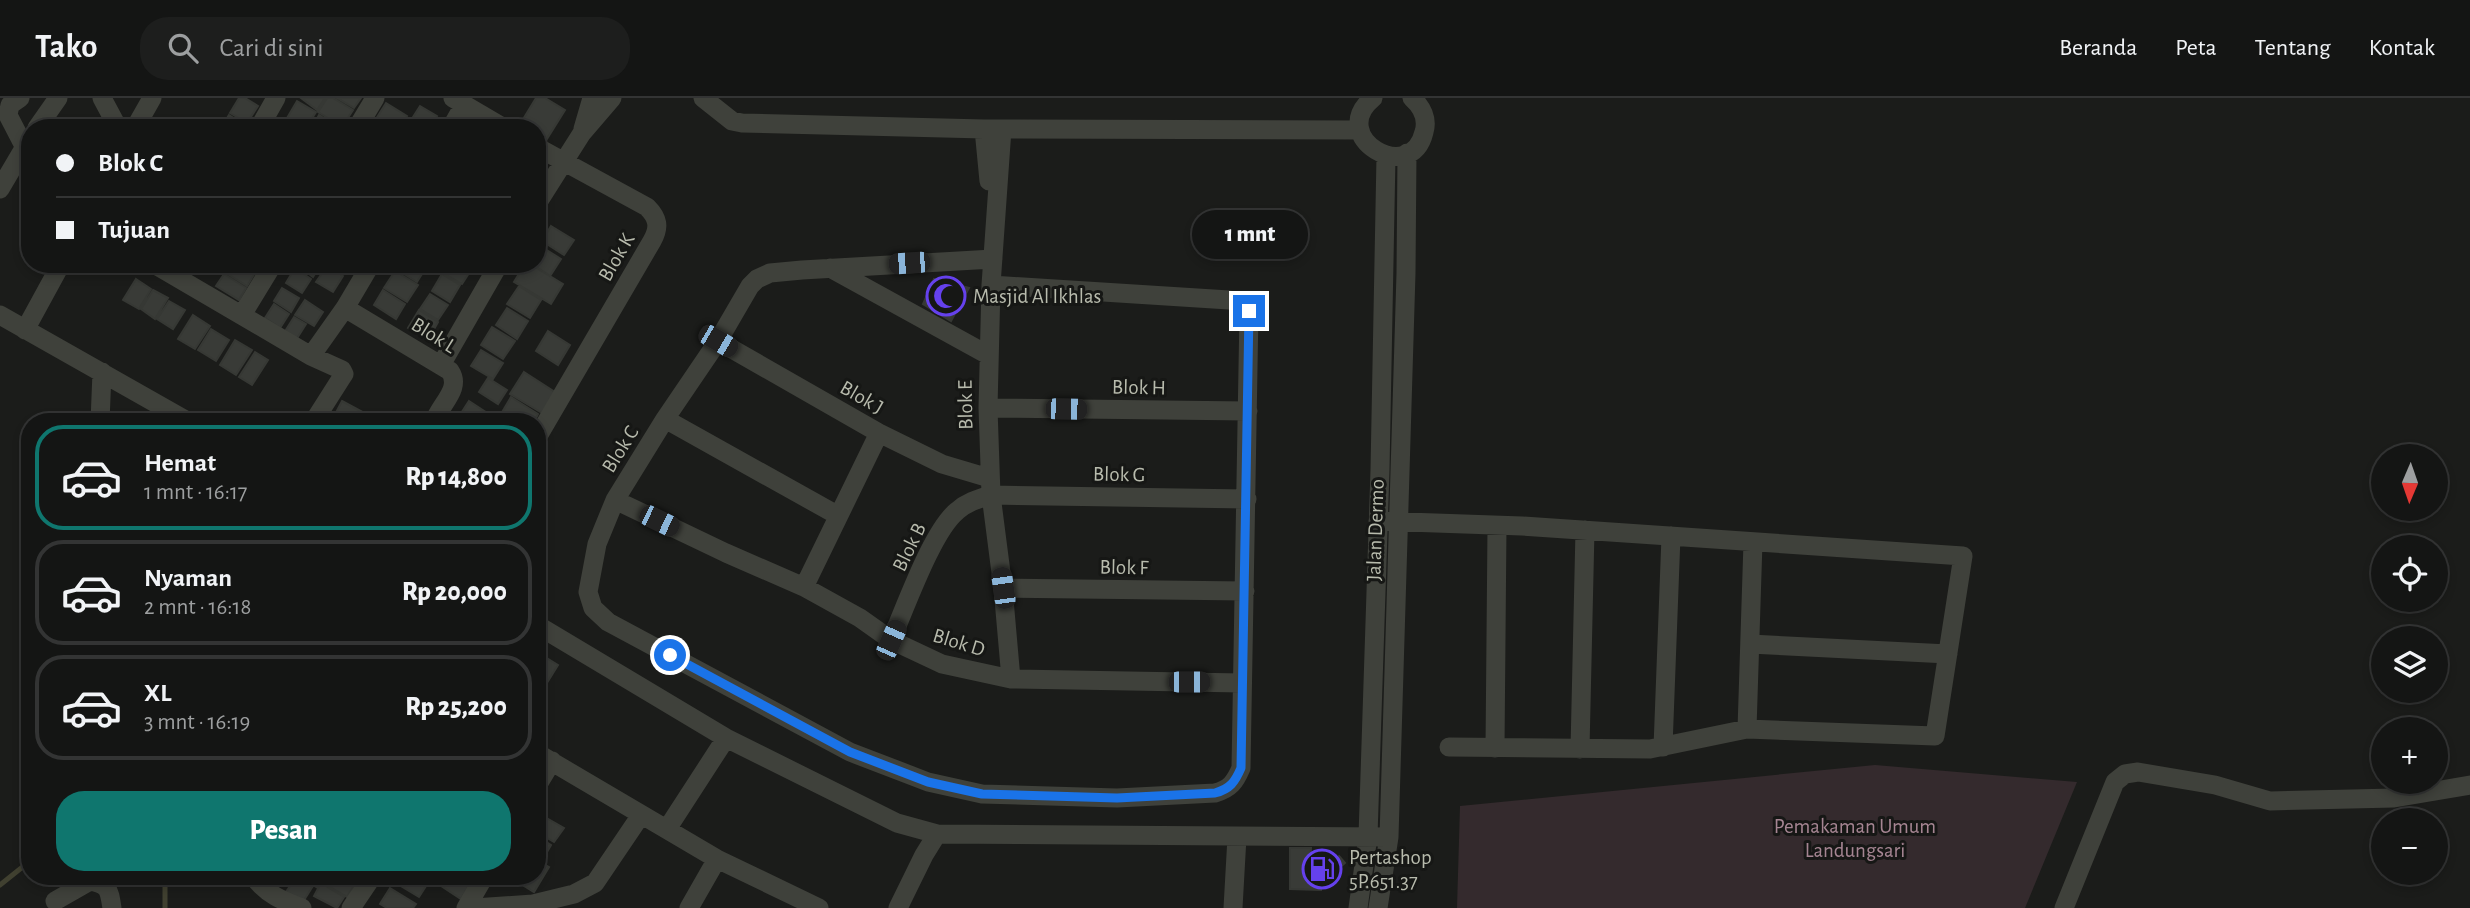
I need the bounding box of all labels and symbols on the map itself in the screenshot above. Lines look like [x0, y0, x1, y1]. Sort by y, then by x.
callout: 1 mnt [1191, 209, 1307, 258]
street label: Blok K [595, 229, 639, 285]
car [888, 251, 931, 275]
mosque icon: Masjid Al Ikhlas [925, 275, 967, 317]
place label: Masjid Al Ikhlas [973, 286, 1101, 307]
route end [1233, 295, 1265, 327]
street label: Blok L [408, 314, 460, 357]
car [695, 321, 742, 361]
street label: Blok J [836, 377, 887, 418]
street label: Blok H [1112, 377, 1166, 398]
street label: Blok E [955, 380, 976, 430]
car [1045, 398, 1088, 420]
street label: Blok C [598, 422, 643, 476]
north arrow [2371, 444, 2448, 522]
street label: Blok G [1093, 464, 1145, 485]
street label: Jalan Dermo [1363, 479, 1388, 581]
car [636, 502, 683, 540]
street label: Blok B [889, 520, 930, 575]
street label: Blok F [1099, 557, 1150, 578]
car [990, 566, 1017, 610]
car [873, 617, 910, 663]
street label: Blok D [930, 625, 987, 660]
route start [654, 639, 686, 671]
car [1169, 672, 1211, 693]
park label: Pemakaman Umum Landungsari [1774, 816, 1936, 861]
place label: Pertashop 5P.651.37 [1349, 847, 1432, 892]
fuel station icon: Pertashop 5P.651.37 [1301, 848, 1343, 890]

